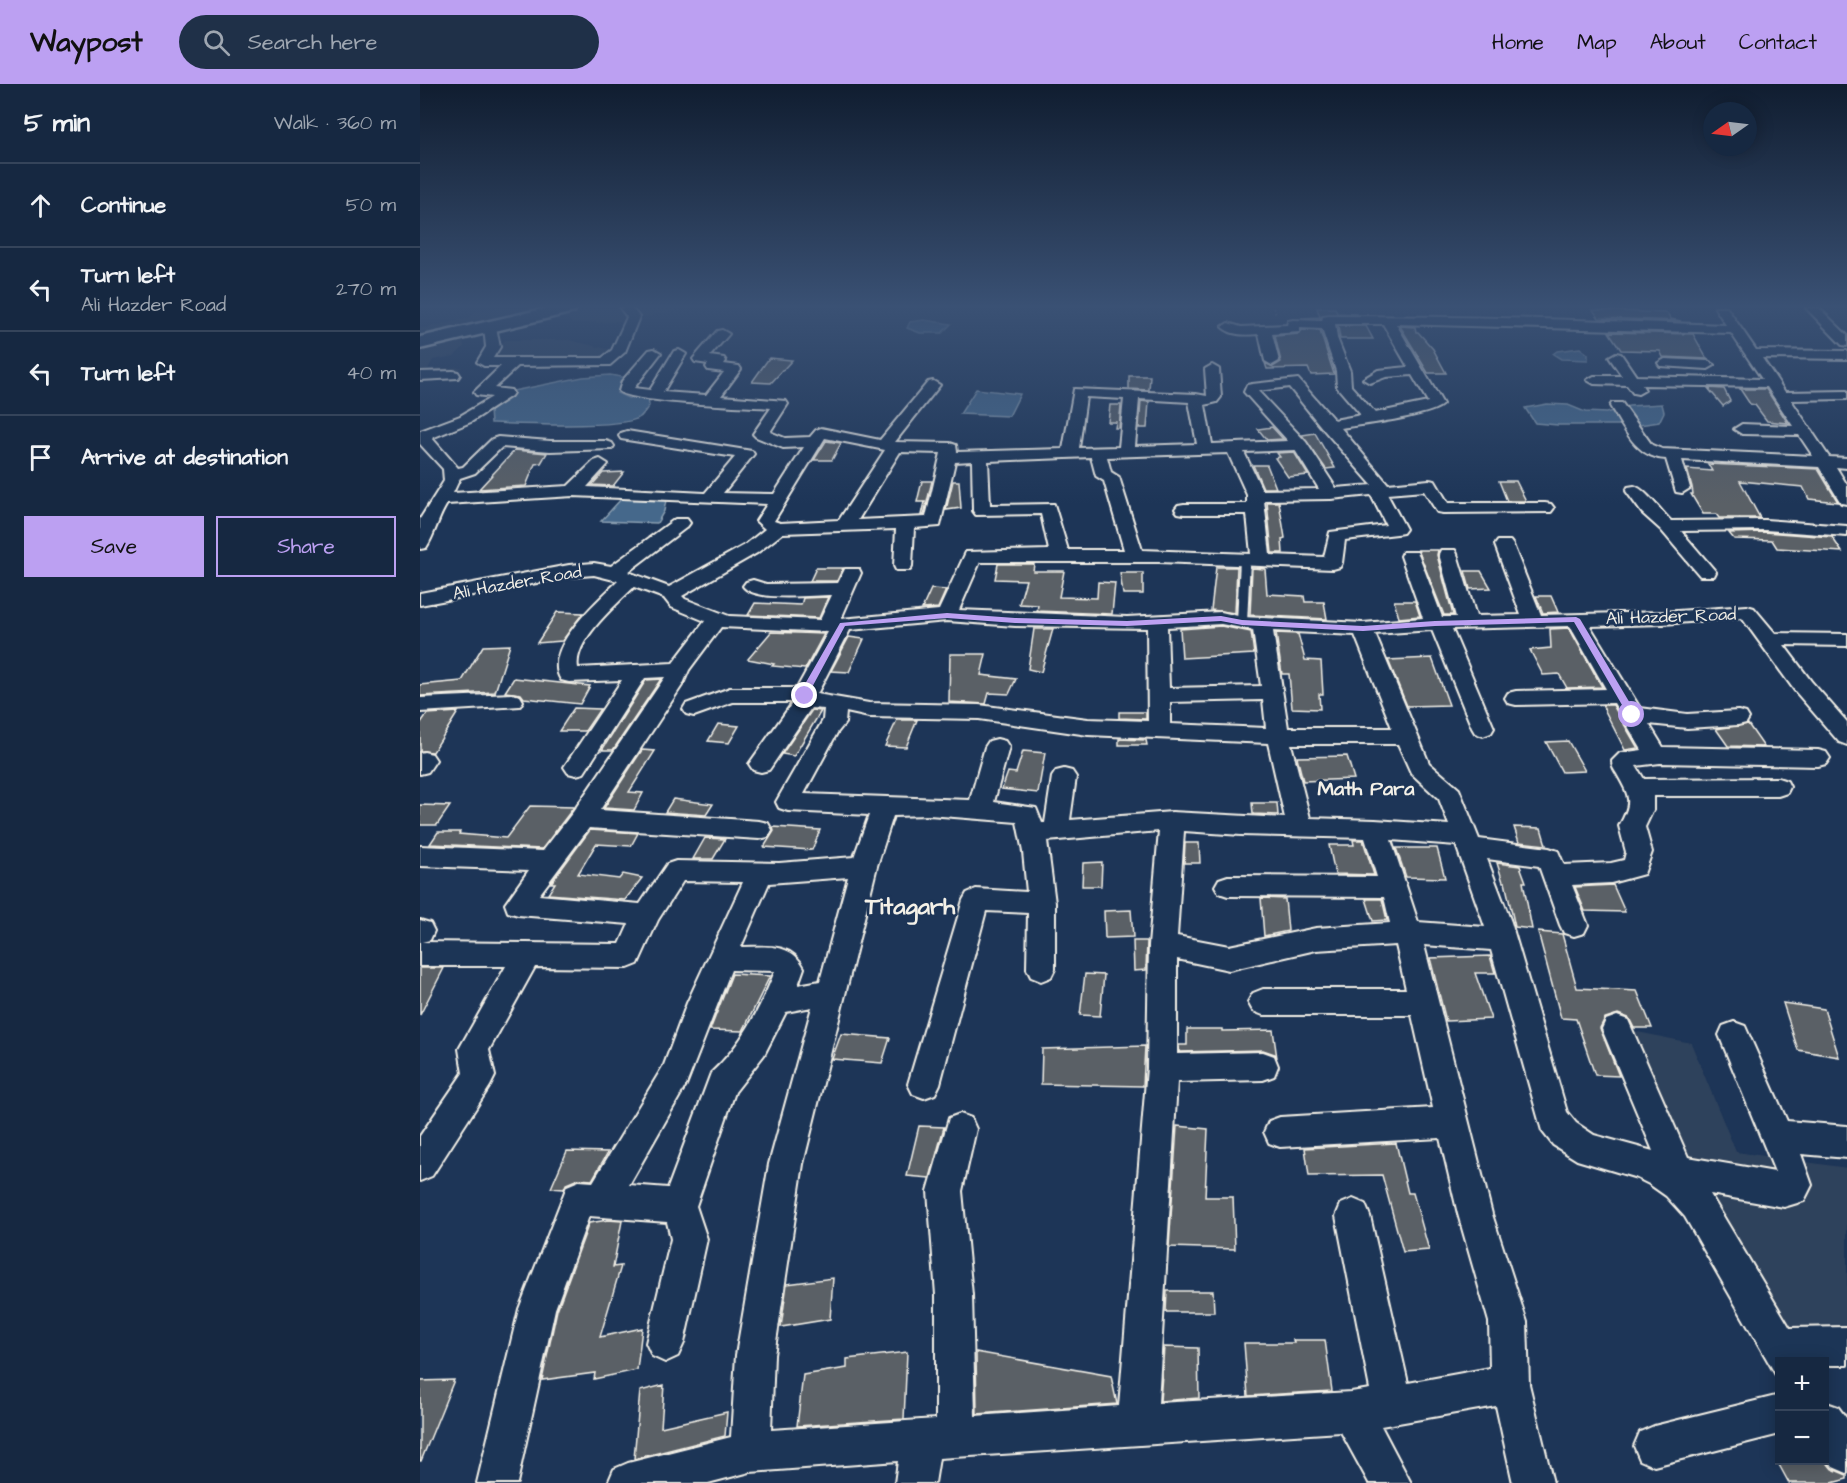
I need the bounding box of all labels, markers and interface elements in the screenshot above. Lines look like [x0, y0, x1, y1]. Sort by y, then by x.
search box [179, 15, 599, 69]
text: Waypost [30, 23, 143, 62]
icon: search [200, 26, 233, 59]
text: Search here [248, 27, 378, 58]
text: Home [1492, 28, 1544, 57]
text: Map [1577, 28, 1617, 57]
text: About [1650, 28, 1706, 57]
text: Contact [1739, 28, 1817, 57]
north arrow [1703, 102, 1757, 156]
text: 5 min [24, 105, 90, 141]
text: Walk · 360 m [274, 109, 396, 137]
icon: ahead [24, 189, 57, 222]
text: Continue [81, 190, 166, 221]
text: 50 m [346, 191, 396, 219]
text: Turn left [81, 260, 175, 291]
icon: left [24, 273, 57, 306]
text: 270 m [336, 275, 396, 303]
text: Ali Hazder Road [81, 291, 226, 319]
icon: left [24, 357, 57, 390]
text: Turn left [81, 358, 175, 389]
text: 40 m [346, 359, 396, 387]
icon: arrive [24, 441, 57, 474]
text: Arrive at destination [81, 442, 288, 473]
button: Save [24, 516, 204, 577]
button: Share [216, 516, 396, 577]
street label: Ali Hazder Road [451, 559, 584, 606]
street label: Ali Hazder Road [1605, 602, 1737, 631]
route end [791, 682, 817, 708]
route start [1618, 701, 1644, 727]
district label: Math Para [1318, 775, 1415, 803]
district label: Titagarh [864, 890, 956, 925]
map controls [1775, 1357, 1829, 1465]
button: + [1775, 1357, 1829, 1411]
button: − [1775, 1411, 1829, 1465]

